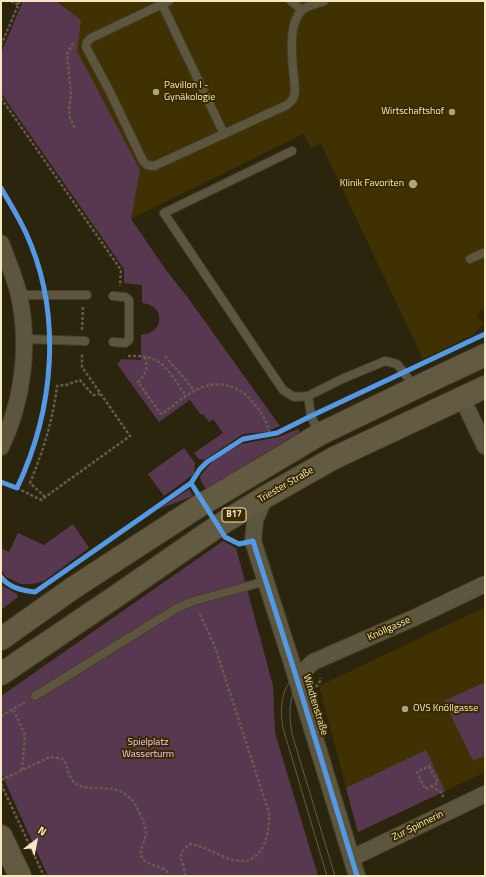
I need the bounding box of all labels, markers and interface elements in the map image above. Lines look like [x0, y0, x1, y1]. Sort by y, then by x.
place label: Pavillon I - Gynäkologie [164, 80, 215, 104]
marker: Pavillon I - Gynäkologie [151, 87, 161, 97]
place label: Wirtschaftshof [381, 106, 444, 118]
marker: Wirtschaftshof [447, 107, 457, 117]
place label: Klinik Favoriten [340, 178, 404, 190]
marker: Klinik Favoriten [407, 178, 419, 190]
street label: Triester Straße [256, 464, 316, 506]
road number: B17 [222, 508, 246, 522]
street label: Knöllgasse [366, 614, 412, 644]
street label: Windtenstraße [300, 673, 330, 737]
place label: OVS Knöllgasse [413, 703, 478, 715]
marker: OVS Knöllgasse [400, 704, 410, 714]
park label: Spielplatz Wasserturm [122, 737, 174, 760]
street label: Zur Spinnerin [390, 808, 446, 844]
north arrow [16, 821, 56, 861]
text: N [35, 822, 50, 840]

